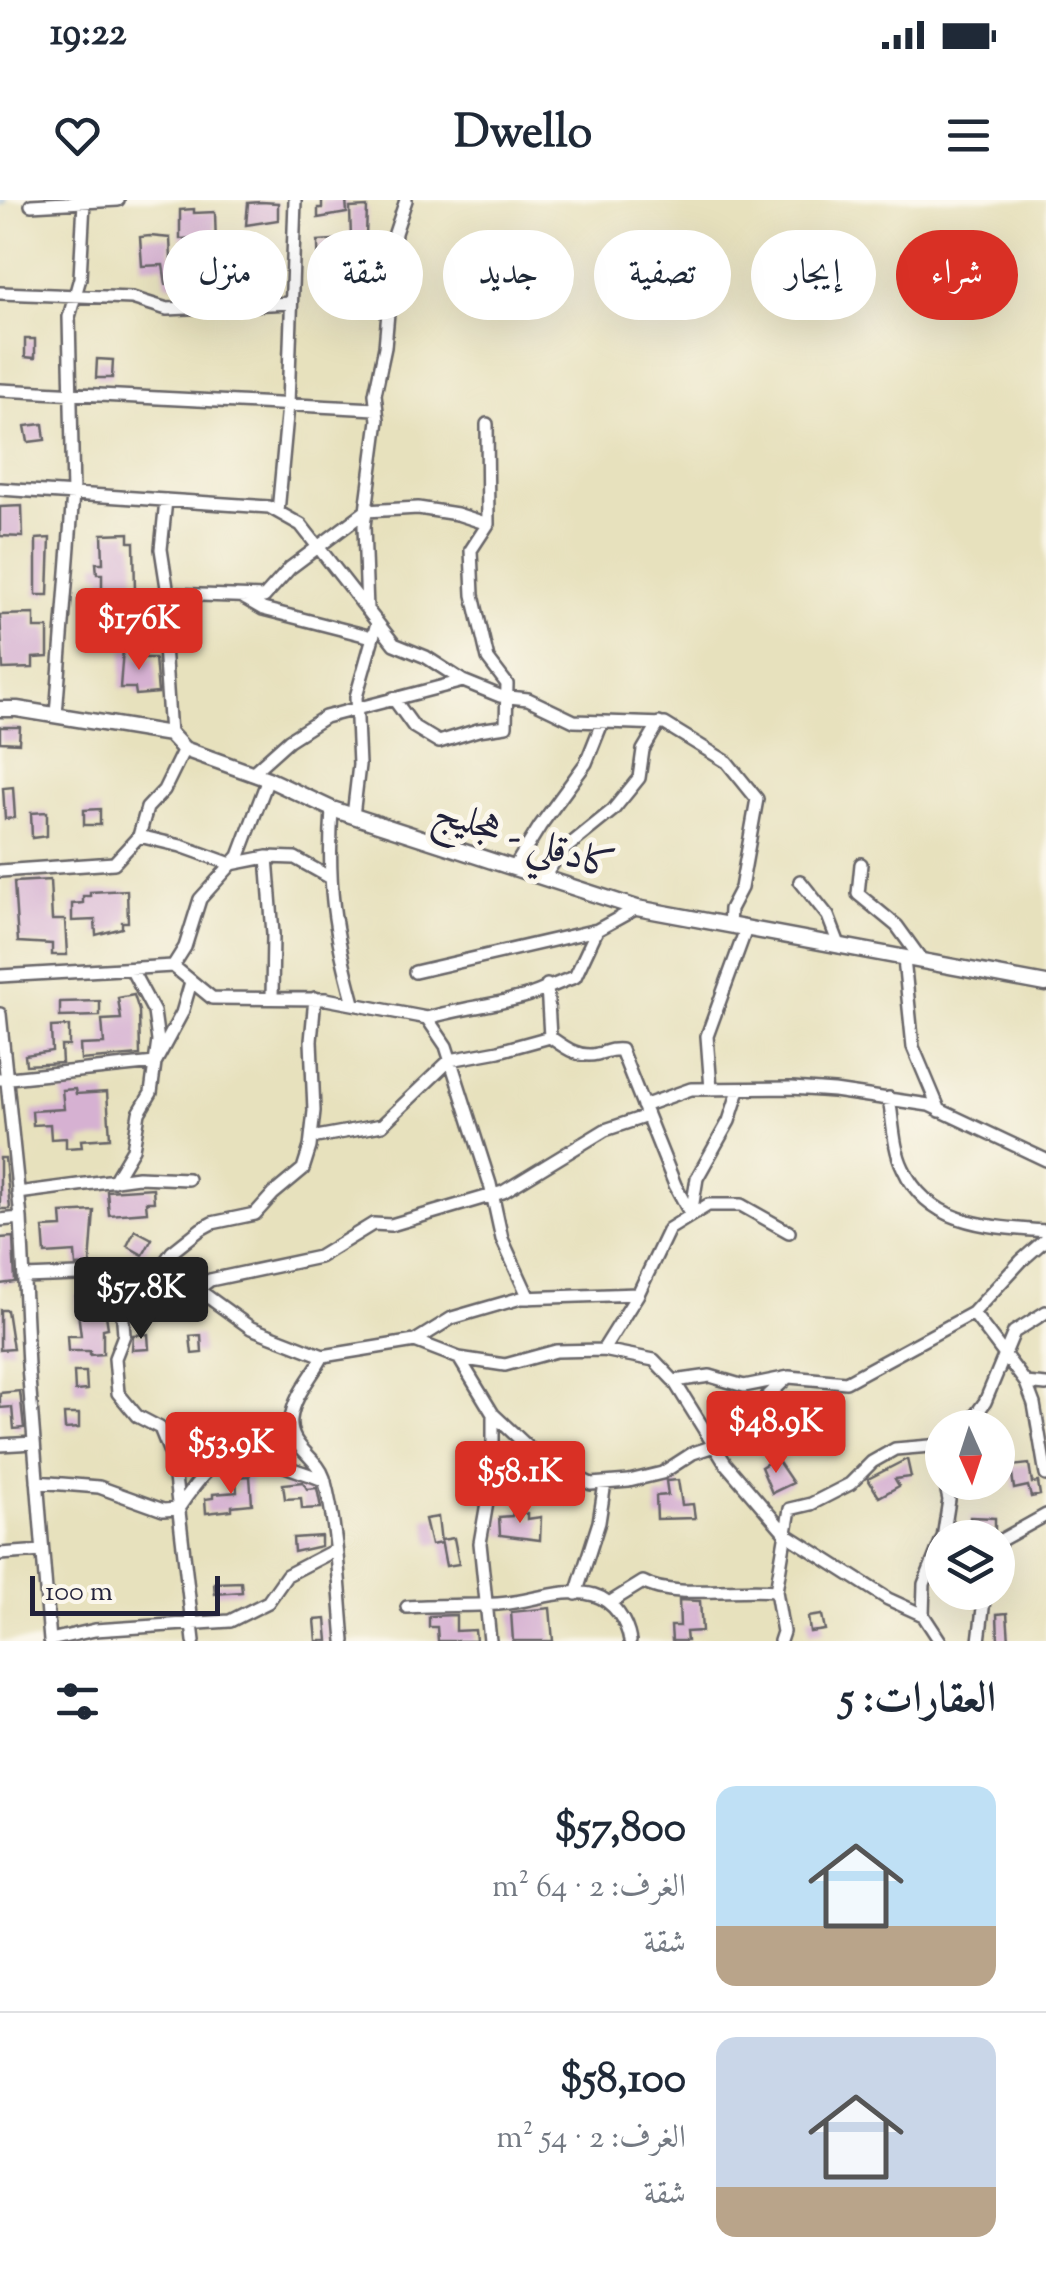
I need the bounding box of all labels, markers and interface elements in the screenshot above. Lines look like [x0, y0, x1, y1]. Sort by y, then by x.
text: 19:22 [50, 8, 126, 62]
text: Dwello [454, 103, 592, 168]
icon: heart [50, 108, 105, 163]
icon: menu [941, 108, 996, 163]
chip: منزل [163, 230, 287, 320]
chip: شقة [307, 230, 423, 320]
chip: جديد [443, 230, 574, 320]
chip: تصفية [594, 230, 731, 320]
chip: إيجار [751, 230, 876, 320]
chip: شراء [896, 230, 1018, 320]
pin: $176K [69, 588, 209, 673]
text: $176K [97, 597, 181, 643]
street label: كادقلي - هجليج [424, 785, 621, 903]
pin: $57.8K [60, 1257, 222, 1342]
text: $57.8K [96, 1266, 186, 1312]
pin: $48.9K [695, 1391, 857, 1476]
text: $48.9K [728, 1400, 824, 1446]
north arrow [925, 1410, 1015, 1500]
map controls [925, 1410, 1015, 1610]
pin: $53.9K [150, 1412, 312, 1497]
text: $53.9K [187, 1421, 275, 1467]
pin: $58.1K [439, 1441, 601, 1526]
text: $58.1K [477, 1450, 563, 1496]
button: layers [925, 1520, 1015, 1610]
scale bar [30, 1571, 220, 1616]
text: 100 m [45, 1573, 113, 1613]
text: العقارات: 5 [840, 1671, 996, 1731]
icon: filters [50, 1674, 105, 1729]
text: $57,800 [554, 1800, 686, 1860]
icon: home [796, 1826, 916, 1946]
text: الغرف: 2 · 64 m² [492, 1865, 686, 1911]
text: شقة [644, 1921, 686, 1967]
text: $58,100 [560, 2051, 686, 2111]
icon: home [796, 2077, 916, 2197]
text: الغرف: 2 · 54 m² [496, 2116, 686, 2162]
text: شقة [644, 2172, 686, 2218]

